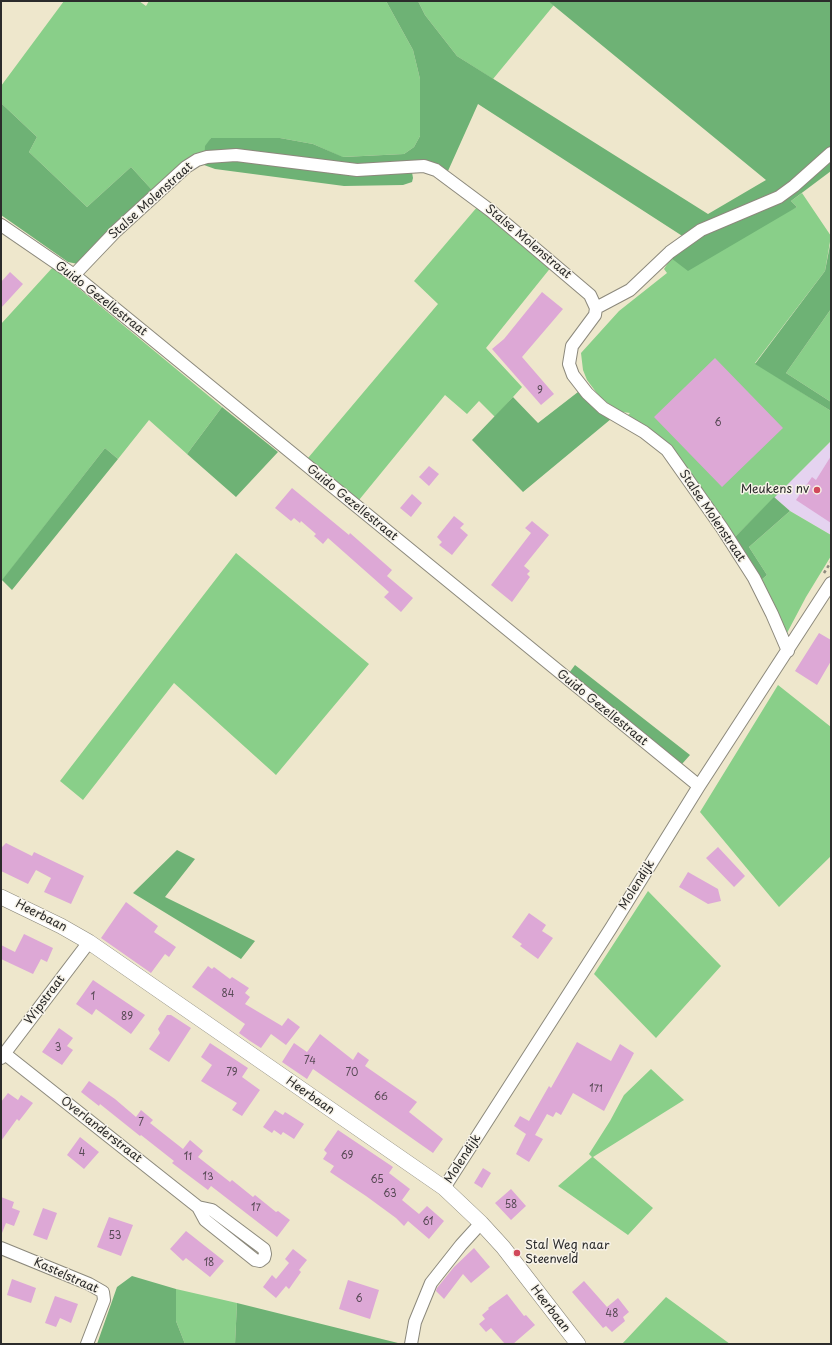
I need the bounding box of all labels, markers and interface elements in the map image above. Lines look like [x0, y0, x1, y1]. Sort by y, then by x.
street label: Stalse Molenstraat [106, 160, 196, 242]
street label: Stalse Molenstraat [482, 202, 574, 282]
street label: Guido Gezellestraat [52, 259, 150, 339]
house number: 9 [537, 385, 543, 397]
house number: 6 [714, 417, 722, 429]
street label: Guido Gezellestraat [304, 462, 400, 544]
street label: Stalse Molenstraat [676, 467, 748, 565]
place label: Meukens nv [741, 483, 809, 497]
marker: Meukens nv [812, 485, 822, 495]
street label: Guido Gezellestraat [554, 667, 650, 749]
street label: Molendijk [616, 857, 658, 913]
street label: Heerbaan [13, 897, 69, 935]
street label: Wipstraat [22, 972, 68, 1028]
house number: 84 [222, 988, 234, 1000]
house number: 1 [91, 991, 95, 1003]
house number: 89 [121, 1011, 133, 1023]
house number: 3 [55, 1042, 61, 1054]
house number: 74 [304, 1055, 316, 1067]
house number: 79 [226, 1067, 238, 1079]
house number: 70 [346, 1067, 358, 1079]
street label: Heerbaan [283, 1074, 337, 1118]
house number: 171 [589, 1083, 603, 1095]
house number: 66 [374, 1091, 388, 1103]
street label: Overlanderstraat [58, 1094, 144, 1166]
house number: 7 [138, 1117, 144, 1129]
street label: Molendijk [442, 1132, 484, 1186]
house number: 4 [79, 1147, 85, 1159]
house number: 69 [341, 1150, 353, 1162]
house number: 11 [184, 1151, 192, 1163]
house number: 13 [202, 1171, 214, 1183]
house number: 65 [370, 1174, 384, 1186]
house number: 63 [383, 1188, 397, 1200]
house number: 58 [505, 1199, 517, 1211]
house number: 17 [251, 1202, 261, 1214]
house number: 61 [422, 1216, 434, 1228]
house number: 53 [109, 1230, 121, 1242]
place label: Stal Weg naar Steenveld [525, 1239, 609, 1267]
marker: Stal Weg naar Steenveld [512, 1248, 522, 1258]
street label: Kastelstraat [31, 1255, 101, 1297]
house number: 18 [204, 1257, 214, 1269]
street label: Heerbaan [527, 1283, 573, 1335]
house number: 6 [355, 1293, 363, 1305]
house number: 48 [606, 1308, 618, 1320]

